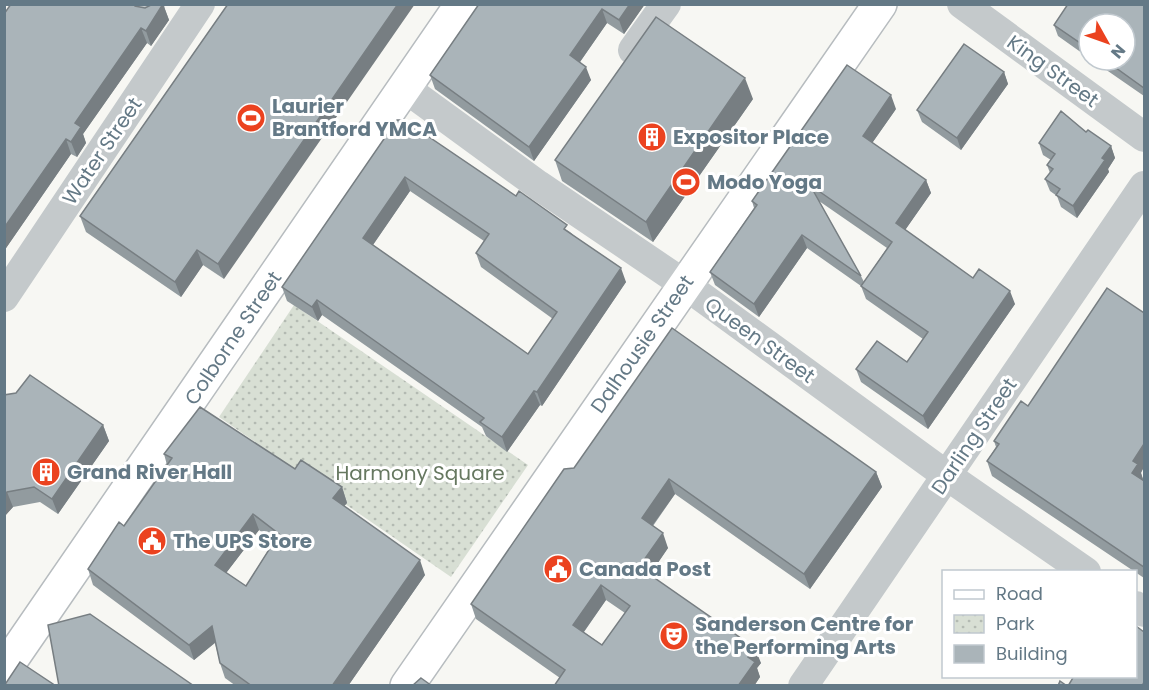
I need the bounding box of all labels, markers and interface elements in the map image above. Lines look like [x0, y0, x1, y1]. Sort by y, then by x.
north arrow [1077, 12, 1137, 72]
street label: King Street [1001, 28, 1105, 114]
text: N [1105, 39, 1131, 63]
street label: Water Street [56, 92, 148, 210]
place label: Laurier Brantford YMCA [272, 92, 437, 143]
sports icon: Laurier Brantford YMCA [235, 102, 267, 134]
building icon: Expositor Place [636, 121, 668, 153]
place label: Expositor Place [673, 123, 829, 151]
sports icon: Modo Yoga [670, 166, 702, 198]
place label: Modo Yoga [707, 168, 822, 196]
street label: Colborne Street [178, 265, 288, 411]
street label: Dalhousie Street [584, 269, 700, 419]
street label: Queen Street [699, 290, 821, 390]
street label: Darling Street [925, 372, 1023, 500]
building icon: Grand River Hall [30, 456, 62, 488]
place label: Grand River Hall [67, 458, 232, 486]
park label: Harmony Square [335, 459, 505, 487]
public building icon: The UPS Store [136, 525, 168, 557]
place label: The UPS Store [173, 527, 312, 555]
public building icon: Canada Post [542, 553, 574, 585]
place label: Canada Post [579, 555, 711, 583]
legend [942, 570, 1137, 678]
text: Road [996, 581, 1043, 606]
place label: Sanderson Centre for the Performing Arts [695, 610, 914, 661]
text: Park [996, 611, 1035, 636]
theatre icon: Sanderson Centre for the Performing Arts [658, 620, 690, 652]
text: Building [996, 641, 1068, 666]

